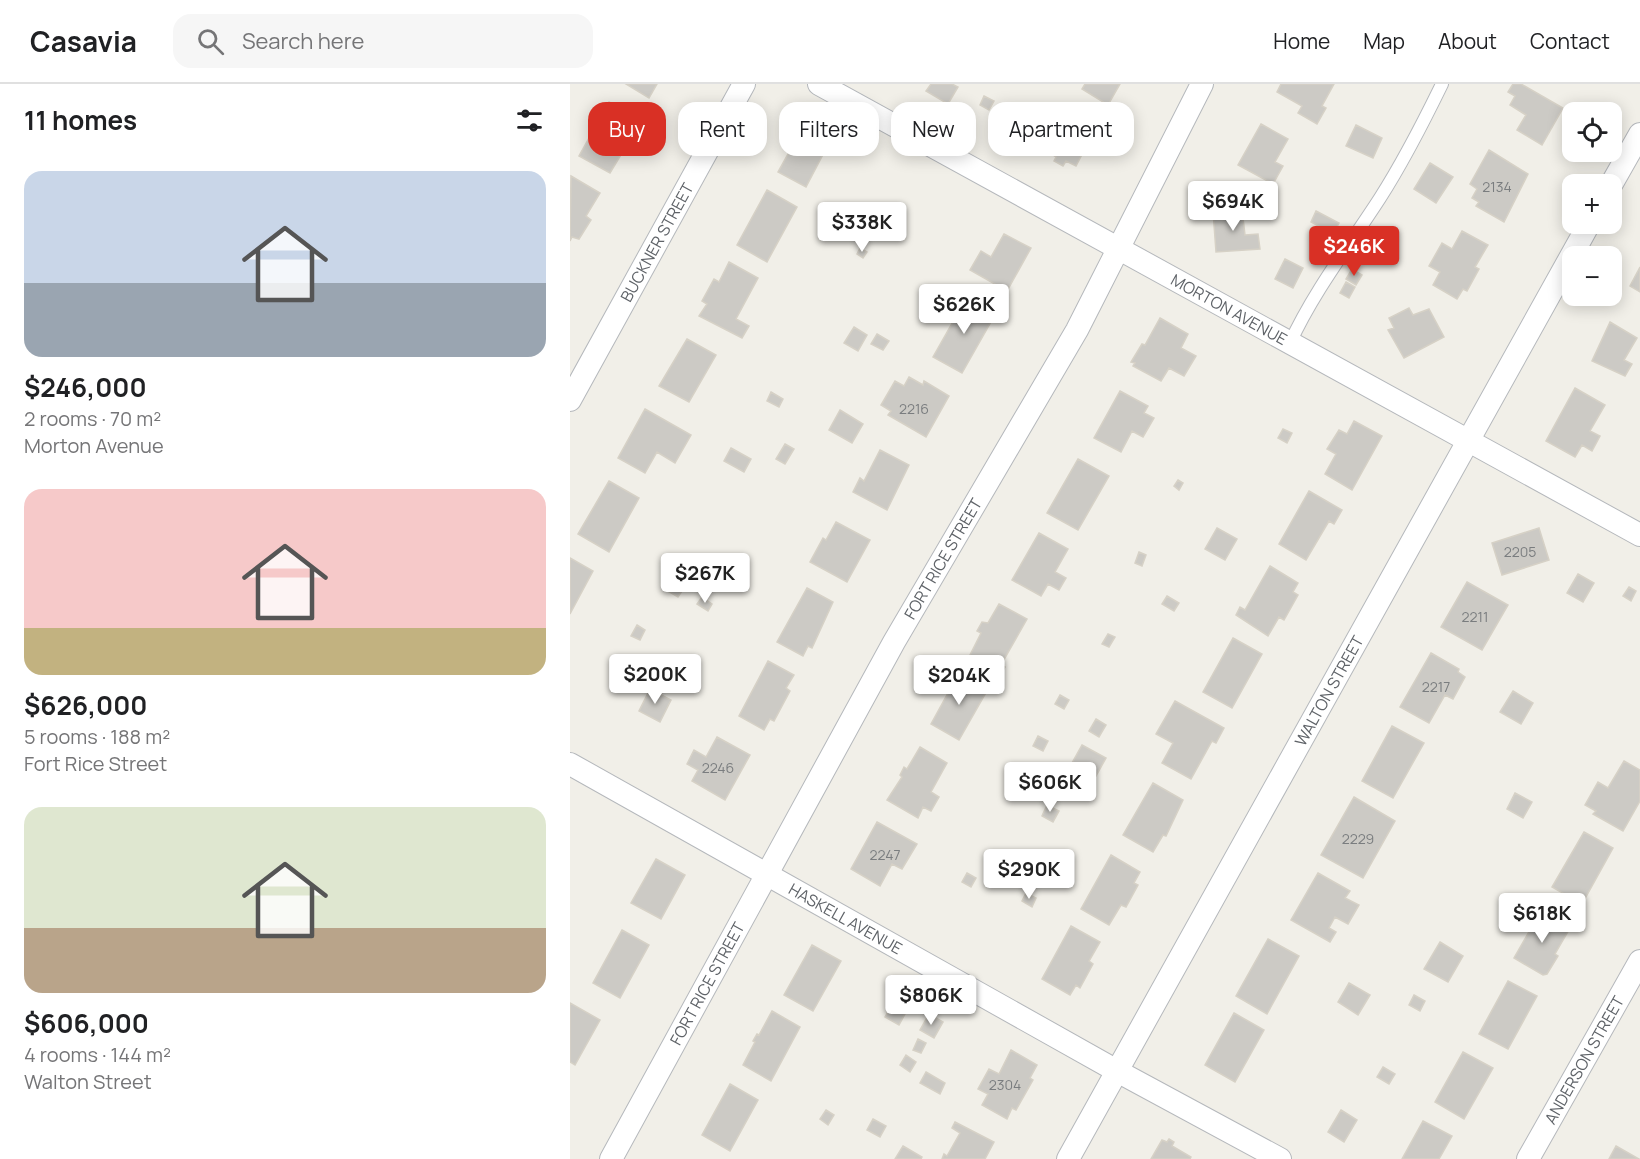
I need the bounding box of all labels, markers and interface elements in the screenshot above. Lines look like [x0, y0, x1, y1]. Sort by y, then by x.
search box [173, 14, 593, 68]
text: Casavia [30, 22, 137, 60]
icon: search [194, 25, 227, 58]
text: Search here [242, 26, 364, 56]
text: Home [1273, 27, 1330, 55]
text: Map [1363, 27, 1405, 55]
text: About [1438, 27, 1497, 55]
text: Contact [1530, 27, 1610, 55]
text: 11 homes [24, 102, 137, 138]
chip: Buy [588, 102, 666, 156]
chip: Rent [678, 102, 767, 156]
chip: Filters [779, 102, 879, 156]
chip: New [891, 102, 976, 156]
chip: Apartment [988, 102, 1134, 156]
map controls [1562, 102, 1622, 306]
button: locate [1562, 102, 1622, 162]
icon: filters [513, 104, 546, 137]
button: + [1562, 174, 1622, 234]
house number: 2134 [1482, 177, 1512, 196]
street label: BUCKNER STREET [615, 179, 699, 306]
pin: $694K [1191, 181, 1275, 232]
text: $694K [1202, 187, 1264, 214]
pin: $338K [820, 202, 904, 253]
text: $338K [831, 208, 893, 235]
icon: home [231, 210, 339, 318]
pin: $246K [1312, 226, 1396, 277]
text: $246K [1323, 232, 1385, 259]
button: − [1562, 246, 1622, 306]
street label: MORTON AVENUE [1167, 269, 1291, 350]
pin: $626K [922, 284, 1006, 335]
text: $626K [933, 290, 995, 317]
text: $246,000 [24, 369, 147, 405]
house number: 2216 [899, 399, 929, 418]
text: 2 rooms · 70 m² [24, 405, 161, 432]
text: Morton Avenue [24, 432, 164, 459]
street label: FORT RICE STREET [899, 494, 987, 623]
icon: home [231, 528, 339, 636]
house number: 2205 [1504, 542, 1536, 561]
pin: $267K [663, 553, 747, 604]
text: $267K [675, 559, 735, 586]
house number: 2211 [1462, 607, 1488, 626]
street label: WALTON STREET [1289, 631, 1369, 750]
pin: $200K [613, 654, 697, 705]
pin: $204K [917, 655, 1001, 706]
text: $200K [623, 660, 687, 687]
text: $204K [928, 661, 990, 688]
house number: 2217 [1422, 677, 1450, 696]
text: $626,000 [24, 687, 147, 723]
text: 5 rooms · 188 m² [24, 723, 170, 750]
text: Fort Rice Street [24, 750, 167, 777]
house number: 2246 [702, 758, 734, 777]
pin: $606K [1008, 762, 1092, 813]
text: $606K [1018, 768, 1082, 795]
house number: 2229 [1342, 829, 1374, 848]
house number: 2247 [870, 845, 900, 864]
icon: home [231, 846, 339, 954]
pin: $290K [987, 849, 1071, 900]
text: $290K [998, 855, 1061, 882]
street label: HASKELL AVENUE [785, 878, 906, 959]
pin: $618K [1500, 893, 1584, 944]
text: $618K [1513, 899, 1571, 926]
street label: FORT RICE STREET [665, 918, 750, 1049]
pin: $806K [889, 975, 973, 1026]
text: $806K [899, 981, 963, 1008]
street label: ANDERSON STREET [1539, 991, 1629, 1128]
text: $606,000 [24, 1005, 149, 1041]
text: 4 rooms · 144 m² [24, 1041, 171, 1068]
text: Walton Street [24, 1068, 152, 1095]
house number: 2304 [989, 1075, 1021, 1094]

